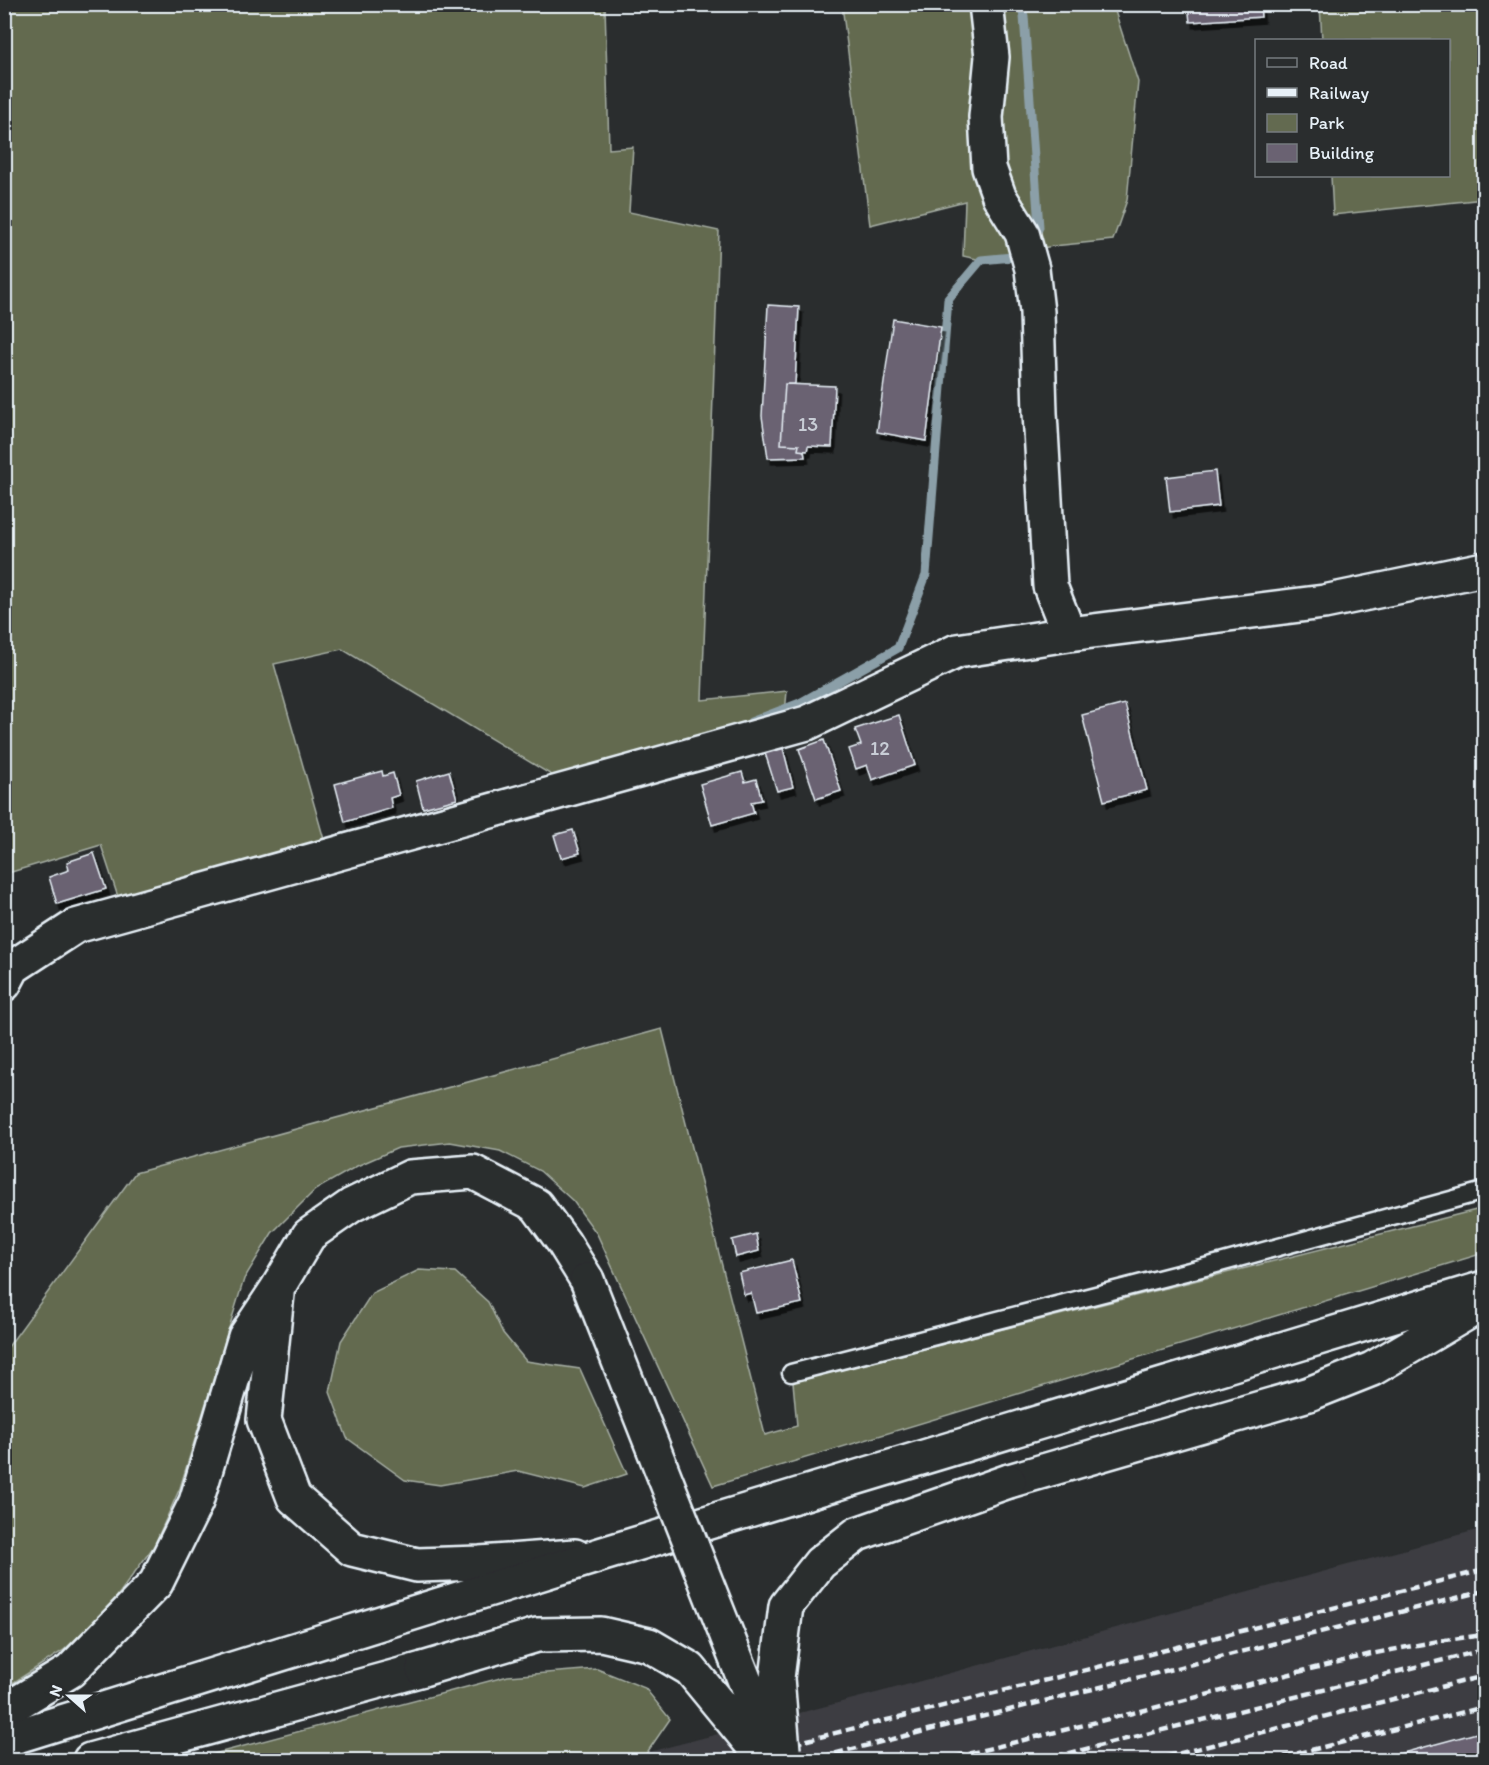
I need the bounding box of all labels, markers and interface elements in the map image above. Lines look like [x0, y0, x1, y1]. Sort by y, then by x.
legend [1255, 39, 1450, 177]
text: Road [1309, 52, 1348, 74]
text: Railway [1309, 82, 1370, 104]
text: Park [1309, 112, 1344, 134]
text: Building [1309, 142, 1375, 164]
house number: 13 [798, 412, 818, 436]
house number: 12 [870, 736, 890, 760]
north arrow [39, 1666, 99, 1726]
text: N [45, 1682, 66, 1699]

